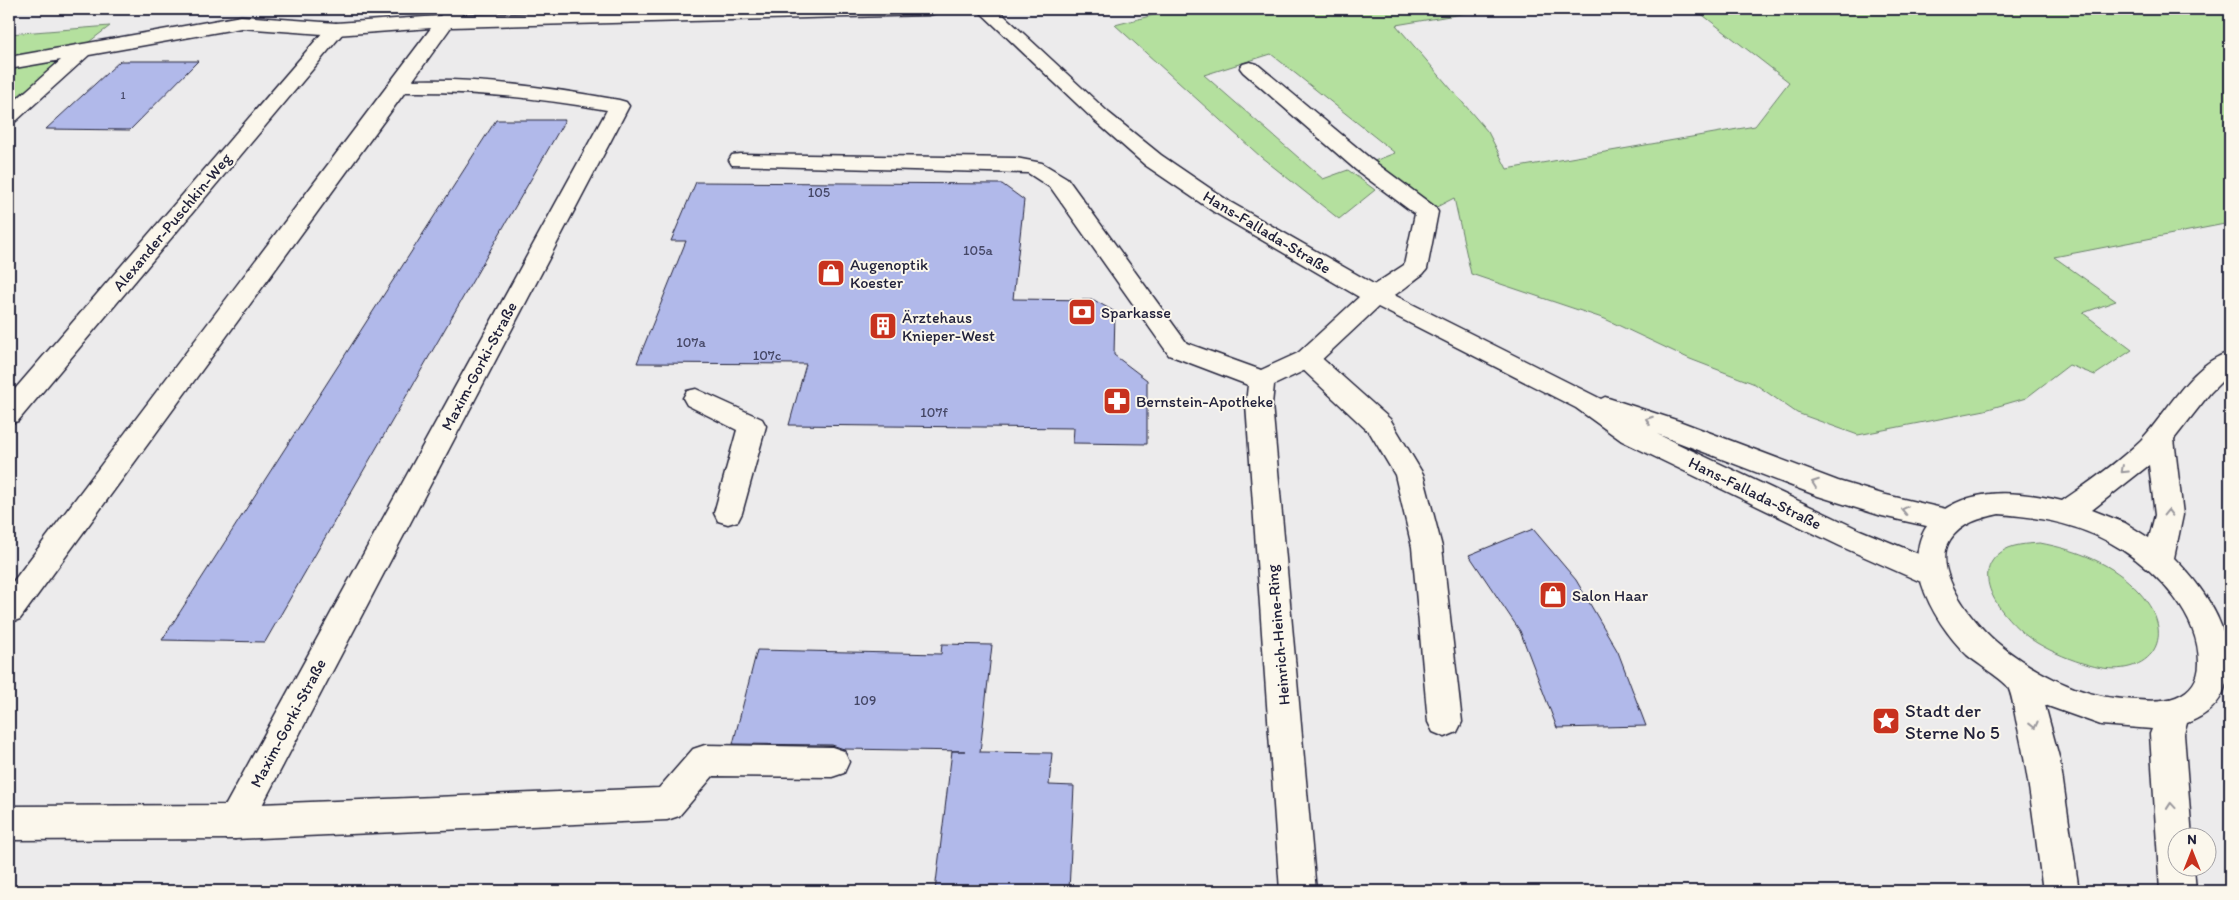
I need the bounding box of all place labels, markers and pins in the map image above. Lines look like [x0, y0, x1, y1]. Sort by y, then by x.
place label: Augenoptik Koester [850, 255, 928, 292]
shop icon: Augenoptik Koester [816, 258, 846, 288]
bank icon: Sparkasse [1067, 297, 1097, 327]
place label: Sparkasse [1101, 303, 1171, 322]
place label: Ärztehaus Knieper-West [902, 308, 995, 345]
building icon: Ärztehaus Knieper-West [868, 311, 898, 341]
pharmacy icon: Bernstein-Apotheke [1102, 386, 1132, 416]
place label: Bernstein-Apotheke [1136, 392, 1274, 411]
shop icon: Salon Haar [1538, 580, 1568, 610]
place label: Salon Haar [1572, 586, 1649, 605]
place label: Stadt der Sterne No 5 [1905, 699, 2000, 744]
place icon: Stadt der Sterne No 5 [1871, 706, 1901, 736]

